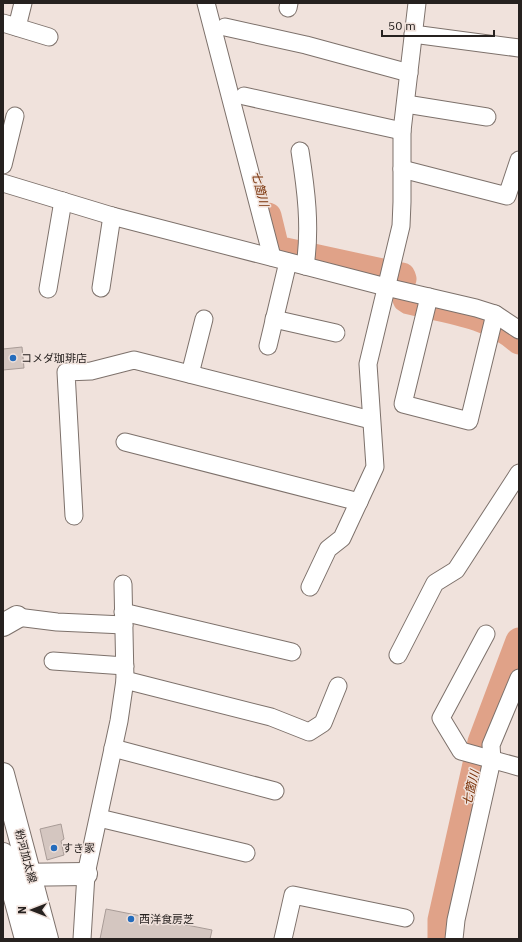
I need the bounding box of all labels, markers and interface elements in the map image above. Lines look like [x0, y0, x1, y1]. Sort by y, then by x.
scale bar [382, 12, 494, 38]
text: 50 m [388, 18, 416, 33]
water label: 七箇川 [249, 170, 273, 210]
place label: コメダ珈琲店 [21, 351, 87, 365]
marker: コメダ珈琲店 [8, 353, 18, 363]
water label: 七箇川 [459, 767, 482, 807]
street label: 粉河加太線 [12, 828, 40, 884]
place label: すき家 [62, 841, 95, 855]
marker: すき家 [49, 843, 59, 853]
north arrow [12, 890, 52, 930]
text: N [15, 906, 29, 914]
place label: 西洋食房芝 [139, 912, 194, 926]
marker: 西洋食房芝 [126, 914, 136, 924]

